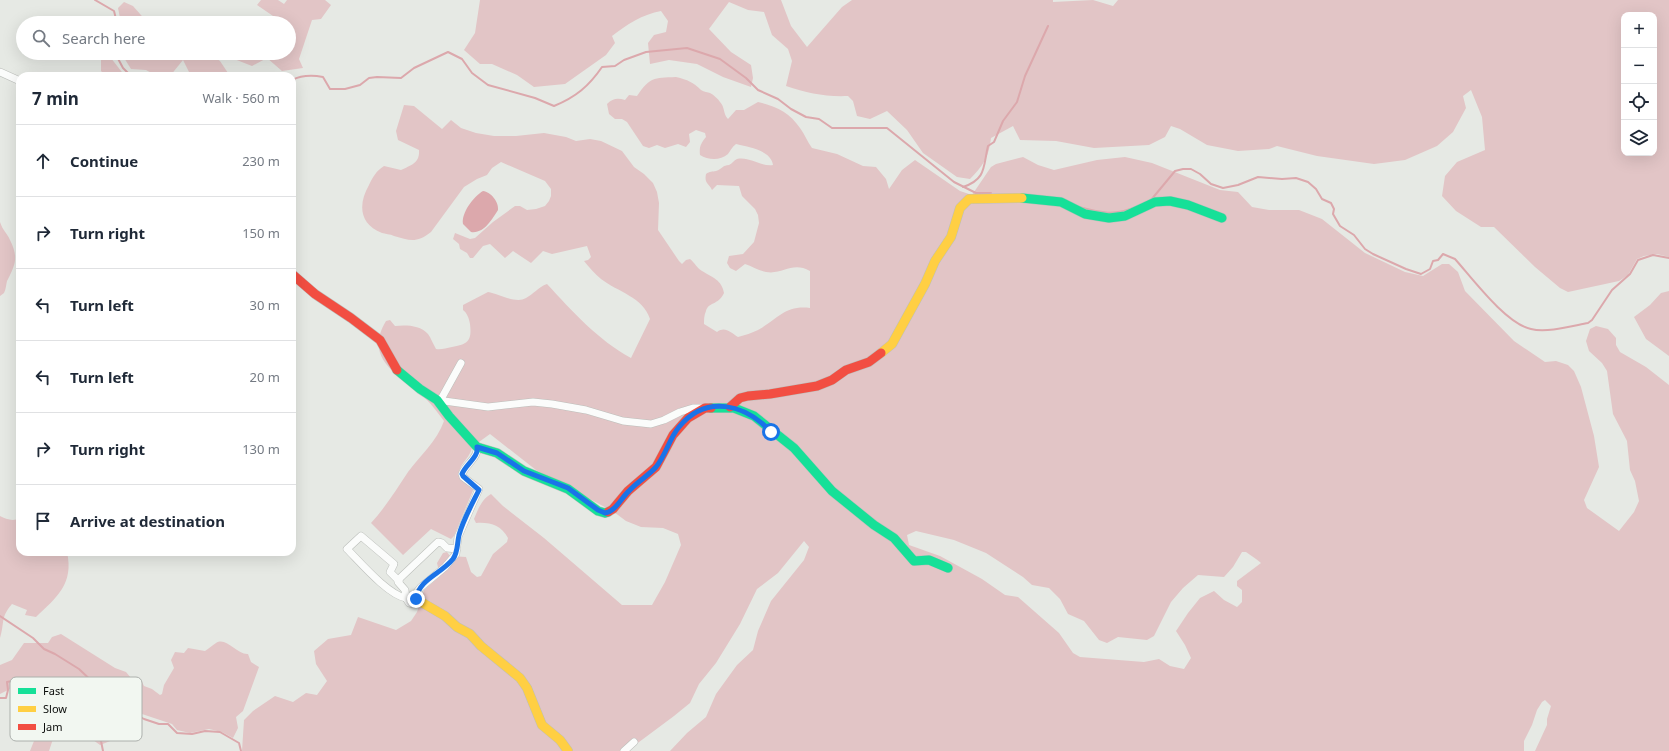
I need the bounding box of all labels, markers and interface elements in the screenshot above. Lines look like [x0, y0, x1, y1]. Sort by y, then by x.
map controls [1621, 12, 1657, 156]
button: + [1621, 12, 1657, 48]
search box [16, 16, 296, 60]
icon: search [30, 27, 52, 49]
text: Search here [62, 28, 145, 48]
button: − [1621, 48, 1657, 84]
button: locate [1621, 84, 1657, 120]
text: 7 min [32, 87, 79, 110]
text: Walk · 560 m [202, 89, 280, 107]
button: layers [1621, 120, 1657, 156]
icon: ahead [32, 150, 54, 172]
text: Continue [70, 151, 138, 171]
text: 230 m [242, 152, 280, 170]
icon: right [32, 222, 54, 244]
text: Turn right [70, 223, 145, 243]
text: 150 m [242, 224, 280, 242]
icon: left [32, 294, 54, 316]
text: Turn left [70, 295, 134, 315]
text: 30 m [250, 296, 280, 314]
icon: left [32, 366, 54, 388]
text: Turn left [70, 367, 134, 387]
text: 20 m [250, 368, 280, 386]
route start [762, 423, 780, 441]
icon: right [32, 438, 54, 460]
text: Turn right [70, 439, 145, 459]
text: 130 m [242, 440, 280, 458]
icon: arrive [32, 510, 54, 532]
text: Arrive at destination [70, 511, 225, 531]
route end [407, 590, 425, 608]
legend [10, 677, 142, 741]
text: Fast [43, 683, 64, 698]
text: Slow [43, 701, 67, 716]
text: Jam [42, 719, 62, 734]

